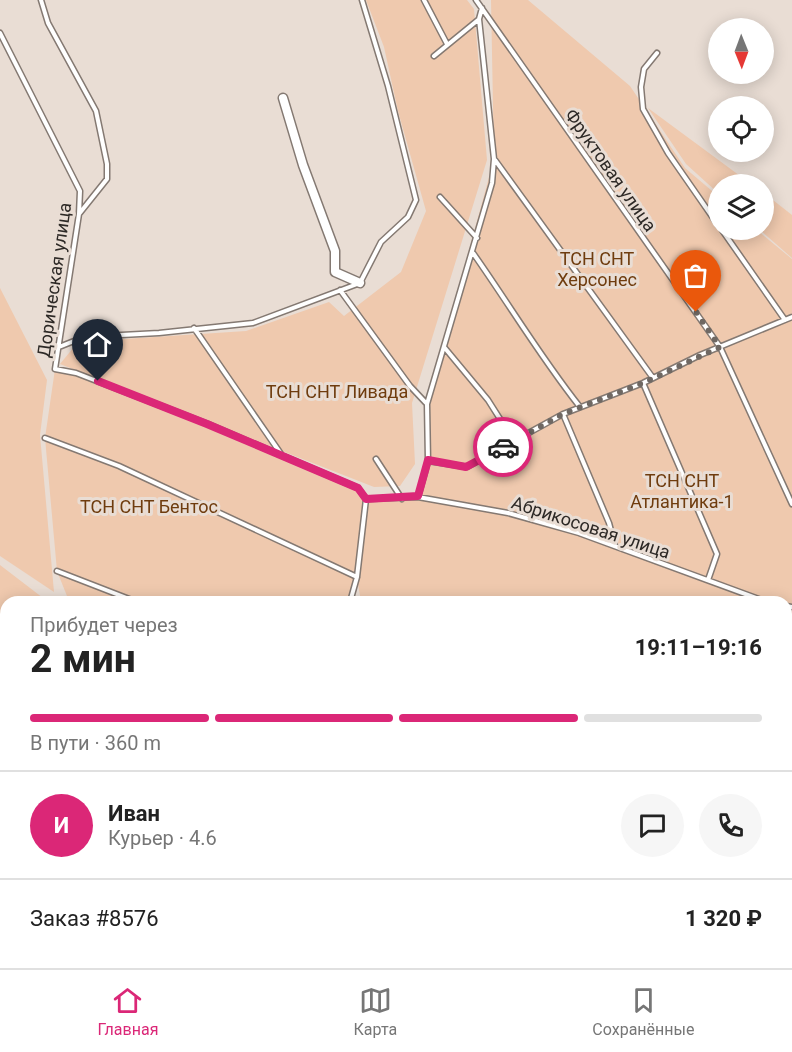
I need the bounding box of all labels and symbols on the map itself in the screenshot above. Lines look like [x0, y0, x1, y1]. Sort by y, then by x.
north arrow [708, 18, 774, 84]
street label: Фруктовая улица [561, 105, 661, 235]
street label: Дорическая улица [33, 201, 75, 359]
park label: ТСН СНТ Херсонес [557, 248, 637, 290]
pin [670, 250, 721, 312]
pin [72, 319, 123, 381]
park label: ТСН СНТ Ливада [266, 381, 408, 402]
courier [473, 417, 533, 477]
park label: ТСН СНТ Атлантика-1 [630, 470, 734, 512]
street label: Абрикосовая улица [509, 491, 673, 563]
park label: ТСН СНТ Бентос [80, 496, 218, 517]

